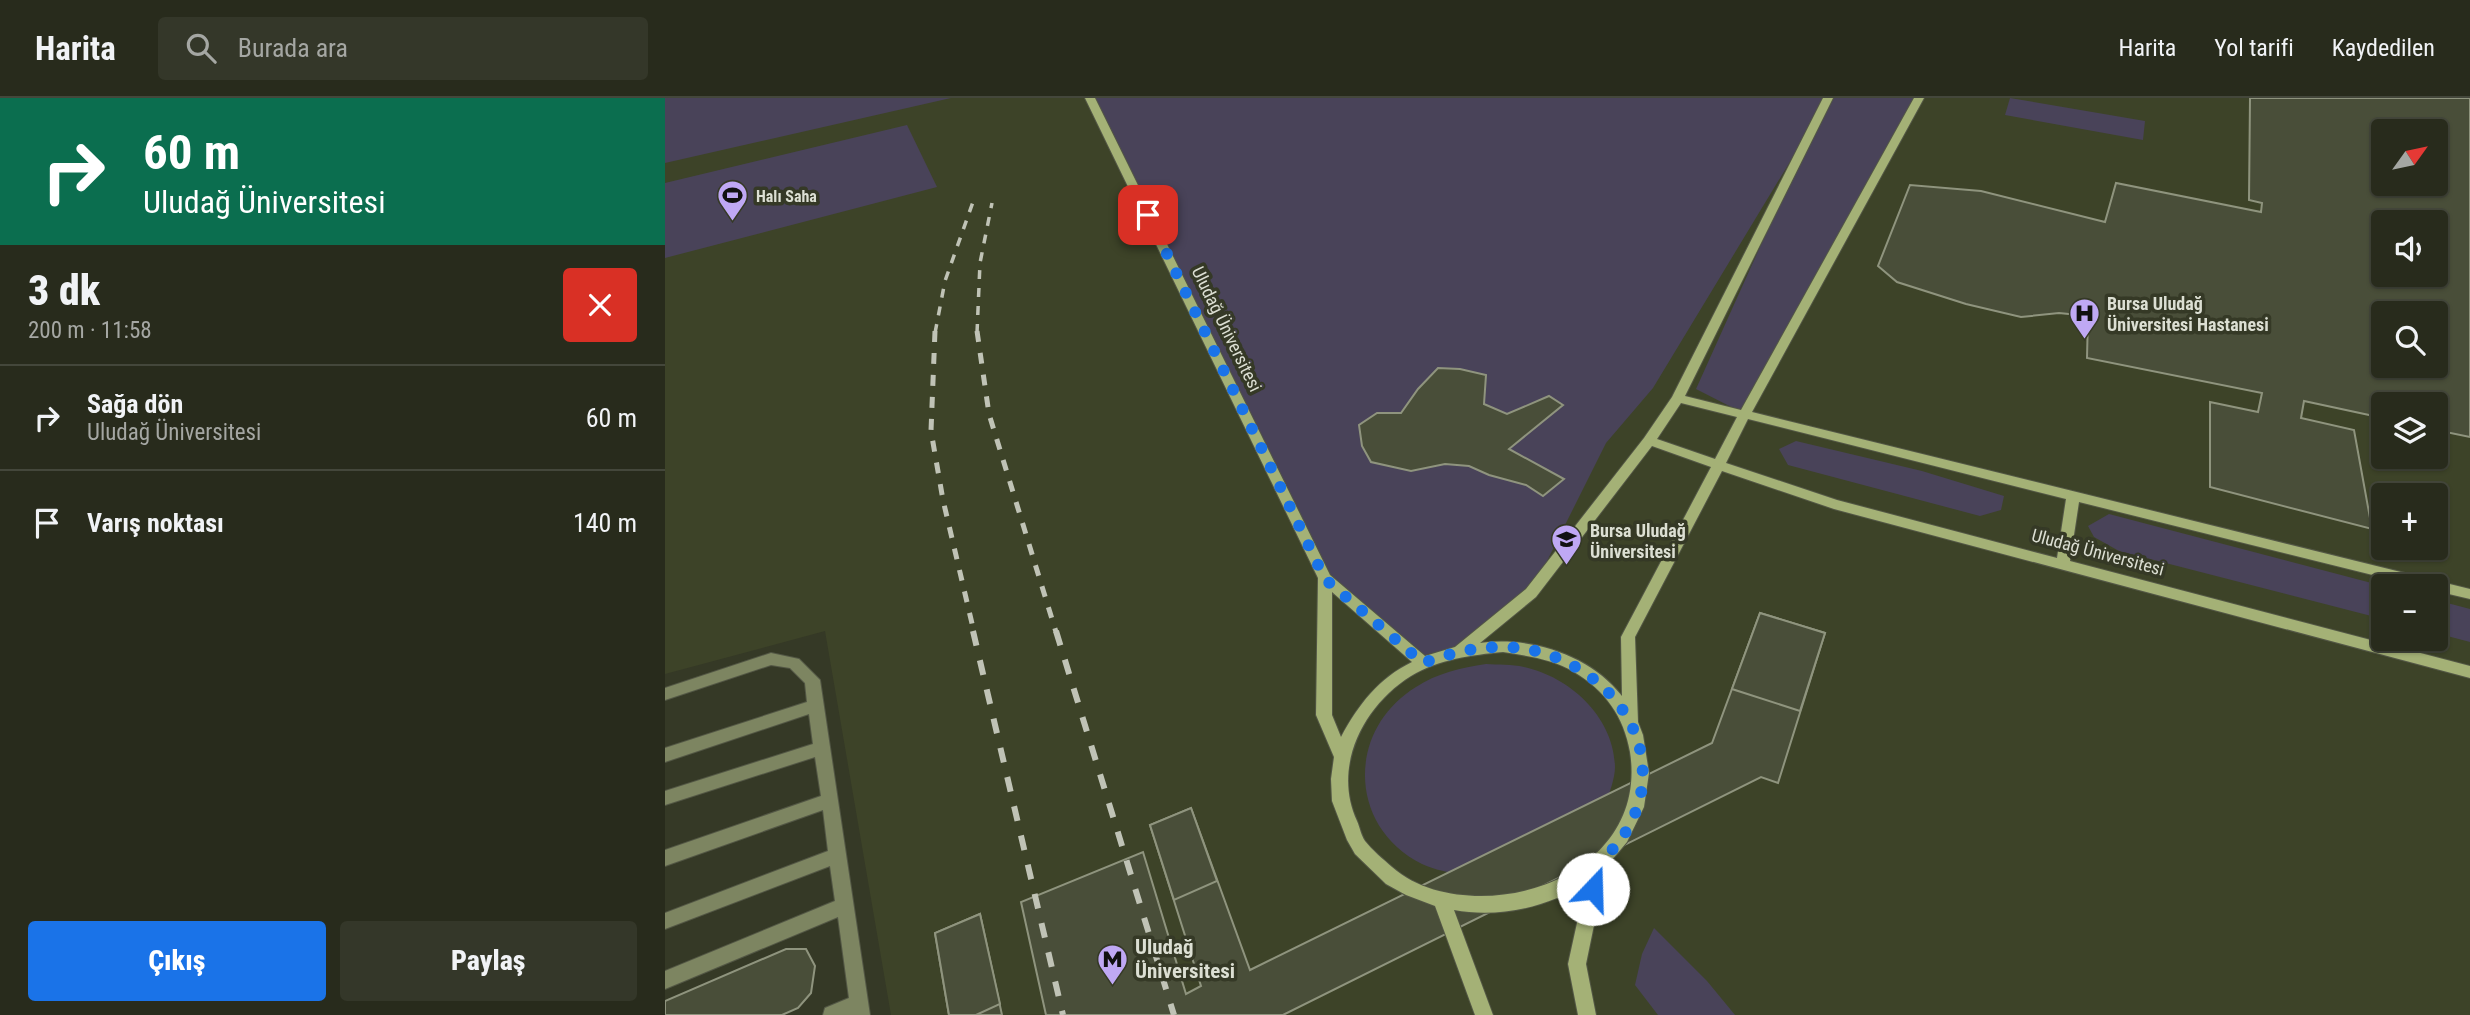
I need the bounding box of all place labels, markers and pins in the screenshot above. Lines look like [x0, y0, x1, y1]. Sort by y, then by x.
sports icon: Halı Saha [716, 179, 750, 223]
pin [1118, 185, 1178, 245]
place label: Halı Saha [756, 187, 817, 206]
place label: Bursa Uludağ Üniversitesi Hastanesi [2107, 293, 2269, 335]
hospital icon: Bursa Uludağ Üniversitesi Hastanesi [2067, 296, 2101, 340]
place label: Bursa Uludağ Üniversitesi [1590, 520, 1686, 562]
school or university icon: Bursa Uludağ Üniversitesi [1550, 523, 1584, 567]
place label: Uludağ Üniversitesi [1135, 935, 1235, 983]
metro station icon: Uludağ Üniversitesi [1095, 942, 1129, 986]

